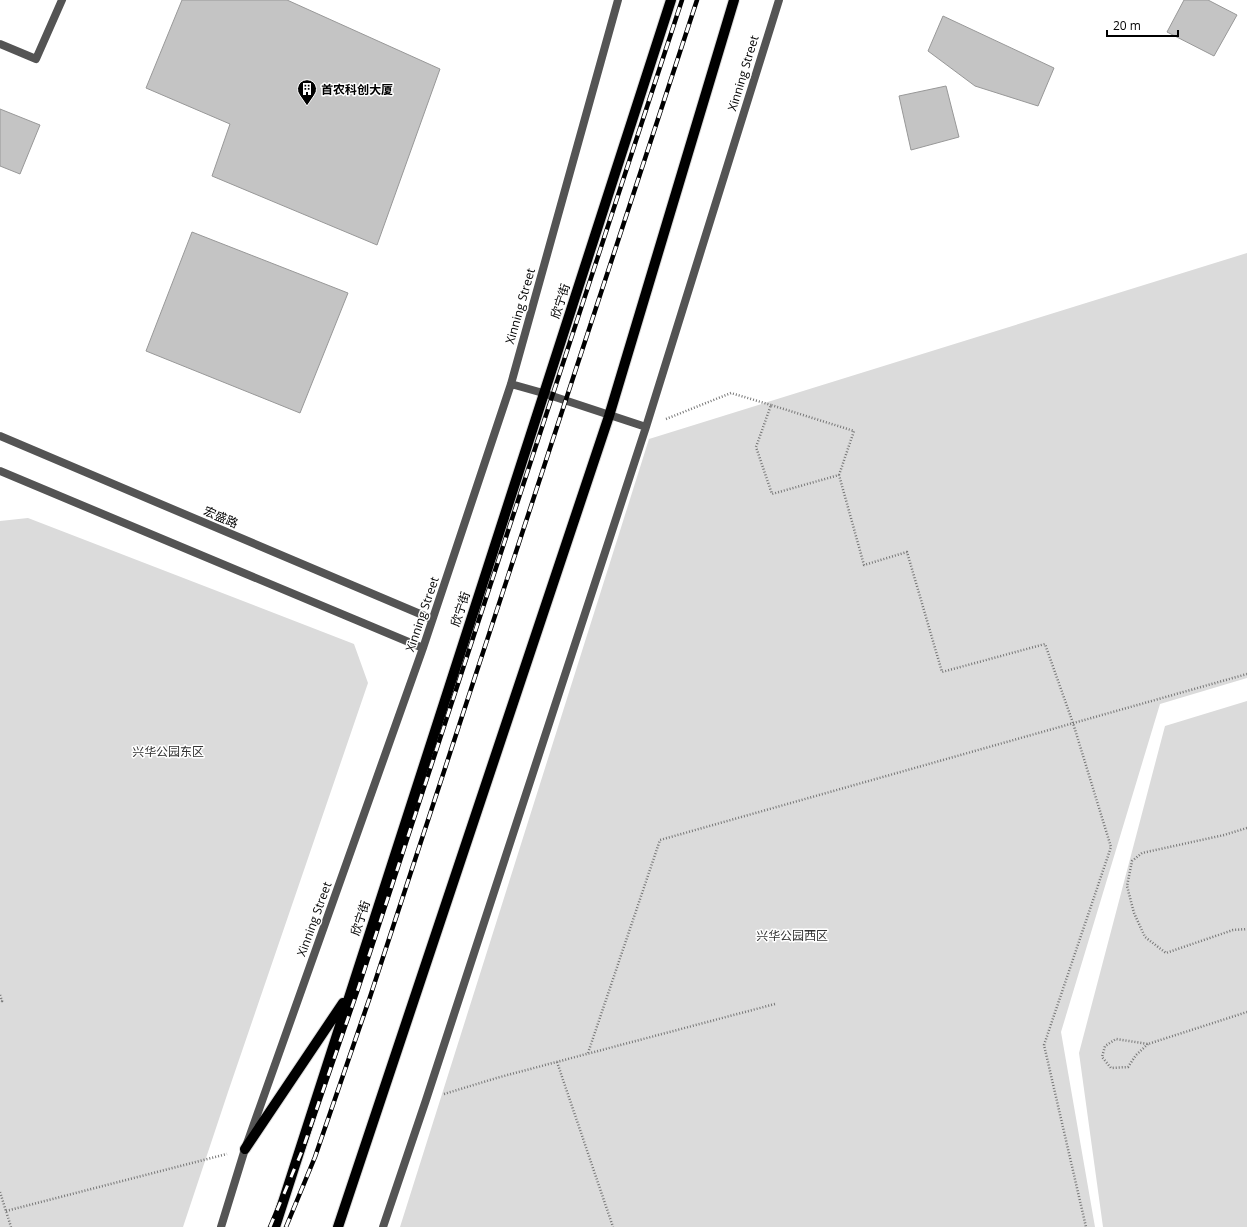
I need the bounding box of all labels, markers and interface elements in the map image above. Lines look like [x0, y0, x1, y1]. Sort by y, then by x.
scale bar [1107, 12, 1178, 38]
text: 20 m [1113, 17, 1141, 34]
street label: Xinning Street [723, 33, 763, 113]
building icon: 首农科创大厦 [296, 78, 318, 106]
place label: 首农科创大厦 [321, 81, 393, 98]
street label: Xinning Street [501, 266, 539, 346]
street label: 欣宁街 [546, 281, 574, 321]
street label: 宏盛路 [201, 502, 241, 532]
street label: Xinning Street [401, 574, 443, 654]
street label: 欣宁街 [446, 589, 474, 629]
park label: 兴华公园东区 [132, 743, 204, 760]
street label: Xinning Street [293, 879, 335, 959]
street label: 欣宁街 [346, 898, 374, 938]
park label: 兴华公园西区 [756, 927, 828, 944]

